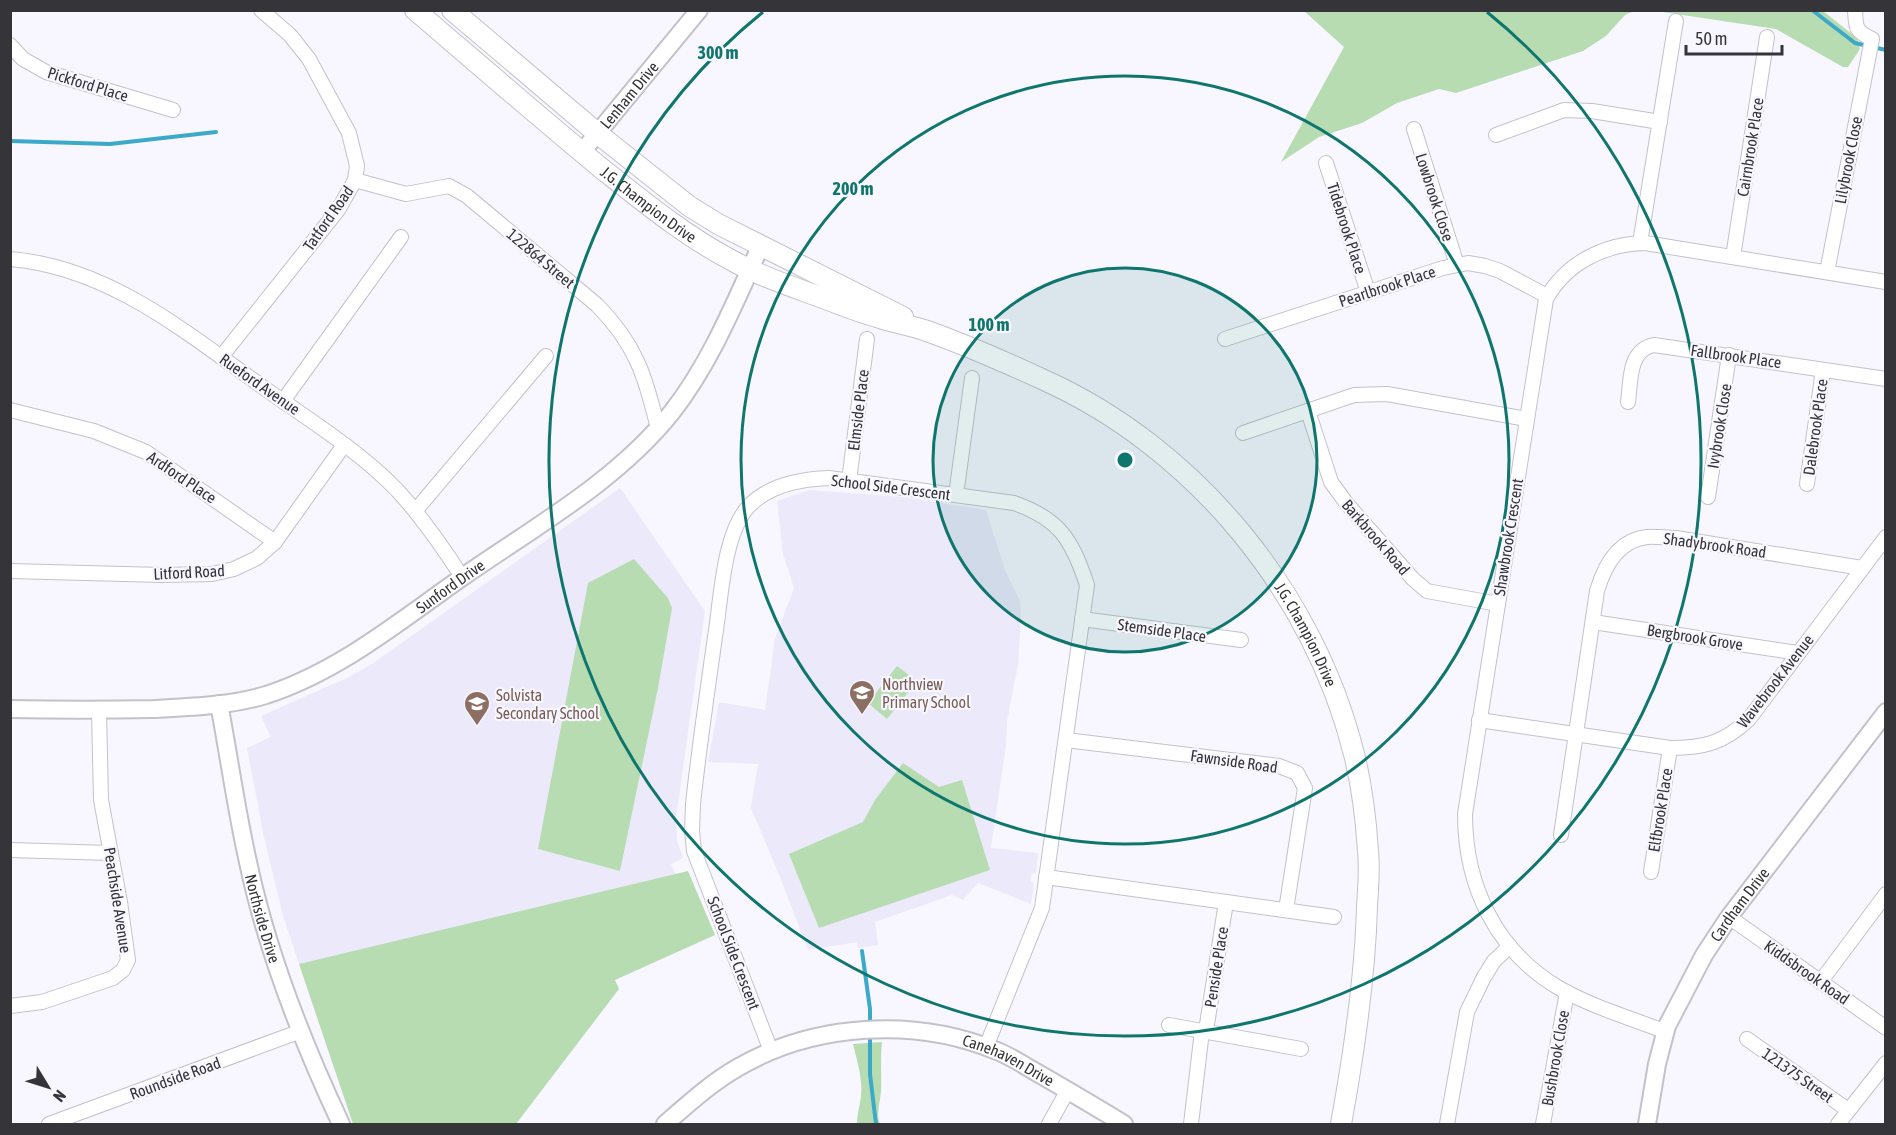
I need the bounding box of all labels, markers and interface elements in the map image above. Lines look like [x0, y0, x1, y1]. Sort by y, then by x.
scale bar [1686, 18, 1782, 56]
text: 50 m [1695, 28, 1727, 49]
text: 300 m [698, 42, 738, 63]
street label: Lenham Drive [596, 58, 662, 132]
street label: Pickford Place [46, 63, 130, 105]
street label: Cairnbrook Place [1733, 96, 1767, 198]
street label: Lilybrook Close [1831, 115, 1866, 206]
street label: Lowbrook Close [1412, 151, 1458, 243]
street label: J.G. Champion Drive [597, 162, 700, 246]
text: 200 m [833, 178, 873, 199]
street label: Tidebrook Place [1324, 180, 1370, 276]
street label: Tatford Road [299, 182, 357, 254]
street label: 122864 Street [504, 225, 579, 292]
street label: Pearlbrook Place [1336, 262, 1438, 310]
text: 100 m [969, 314, 1009, 335]
street label: Fallbrook Place [1690, 341, 1782, 371]
street label: Rueford Avenue [216, 350, 304, 418]
street label: Elmside Place [844, 368, 872, 452]
street label: Dalebrook Place [1799, 378, 1831, 476]
street label: Ivybrook Close [1703, 382, 1736, 470]
street label: Ardford Place [144, 447, 220, 507]
centre of rings [1115, 450, 1135, 470]
street label: School Side Crescent [830, 471, 952, 503]
street label: Shawbrook Crescent [1490, 477, 1526, 597]
street label: Barkbrook Road [1338, 496, 1414, 578]
street label: Shadybrook Road [1663, 529, 1767, 562]
street label: Sunford Drive [412, 556, 488, 617]
street label: Litford Road [153, 561, 225, 583]
street label: J.G. Champion Drive [1271, 579, 1340, 689]
street label: Stemside Place [1117, 615, 1207, 645]
street label: Bergbrook Grove [1646, 621, 1744, 654]
street label: Wavebrook Avenue [1733, 631, 1817, 731]
place label: Northview Primary School [882, 675, 971, 712]
school or university icon: Northview Primary School [847, 678, 877, 716]
place label: Solvista Secondary School [496, 686, 600, 723]
school or university icon: Solvista Secondary School [462, 689, 492, 727]
street label: Fawnside Road [1189, 746, 1279, 776]
street label: Elfbrook Place [1644, 767, 1676, 853]
street label: Peachside Avenue [101, 846, 135, 954]
street label: Cardham Drive [1707, 864, 1773, 945]
street label: Northside Drive [242, 872, 284, 965]
street label: School Side Crescent [704, 894, 764, 1012]
street label: Penside Place [1201, 925, 1231, 1009]
street label: Kiddsbrook Road [1761, 936, 1853, 1008]
street label: Bushbrook Close [1538, 1009, 1572, 1107]
street label: Canehaven Drive [961, 1031, 1057, 1090]
street label: 121375 Street [1759, 1044, 1837, 1106]
street label: Roundside Road [127, 1053, 223, 1103]
north arrow [18, 1057, 78, 1117]
text: N [50, 1087, 70, 1106]

